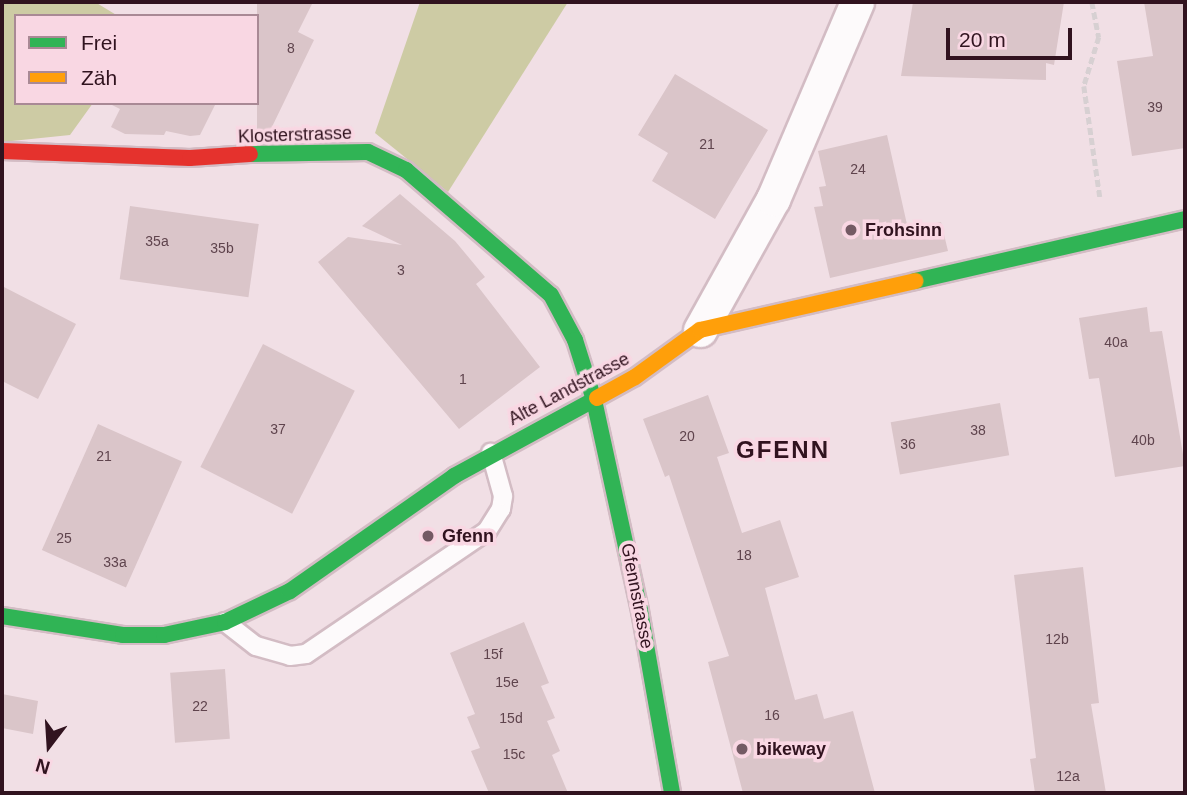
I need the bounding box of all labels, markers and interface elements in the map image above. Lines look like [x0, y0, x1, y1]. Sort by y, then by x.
legend [14, 14, 259, 105]
scale bar [949, 14, 1075, 58]
text: 20 m [959, 28, 1006, 51]
text: Frei [81, 31, 117, 54]
house number: 8 [287, 40, 295, 56]
text: Zäh [81, 66, 117, 89]
house number: 39 [1147, 99, 1163, 115]
street label: Klosterstrasse [238, 122, 352, 148]
house number: 21 [699, 136, 715, 152]
house number: 24 [850, 161, 866, 177]
place label: Frohsinn [865, 219, 942, 241]
marker: Frohsinn [843, 222, 859, 238]
house number: 35a [145, 233, 169, 249]
house number: 35b [210, 240, 234, 256]
house number: 3 [397, 262, 405, 278]
house number: 40a [1104, 334, 1128, 350]
street label: Alte Landstrasse [505, 348, 633, 430]
house number: 1 [459, 371, 467, 387]
house number: 37 [270, 421, 286, 437]
house number: 38 [970, 422, 986, 438]
house number: 20 [679, 428, 695, 444]
house number: 40b [1131, 432, 1155, 448]
district label: GFENN [737, 436, 829, 464]
house number: 36 [900, 436, 916, 452]
house number: 21 [96, 448, 112, 464]
place label: Gfenn [442, 525, 494, 547]
marker: Gfenn [420, 528, 436, 544]
house number: 25 [56, 530, 72, 546]
street label: Gfennstrasse [616, 541, 658, 651]
house number: 18 [736, 547, 752, 563]
house number: 33a [103, 554, 127, 570]
house number: 12b [1045, 631, 1069, 647]
house number: 15f [483, 646, 503, 662]
house number: 15e [495, 674, 519, 690]
house number: 22 [192, 698, 208, 714]
house number: 16 [764, 707, 780, 723]
house number: 15d [499, 710, 523, 726]
north arrow [14, 711, 84, 781]
place label: bikeway [756, 738, 826, 760]
marker: bikeway [734, 741, 750, 757]
house number: 15c [503, 746, 525, 762]
text: N [33, 755, 52, 779]
house number: 12a [1056, 768, 1080, 784]

